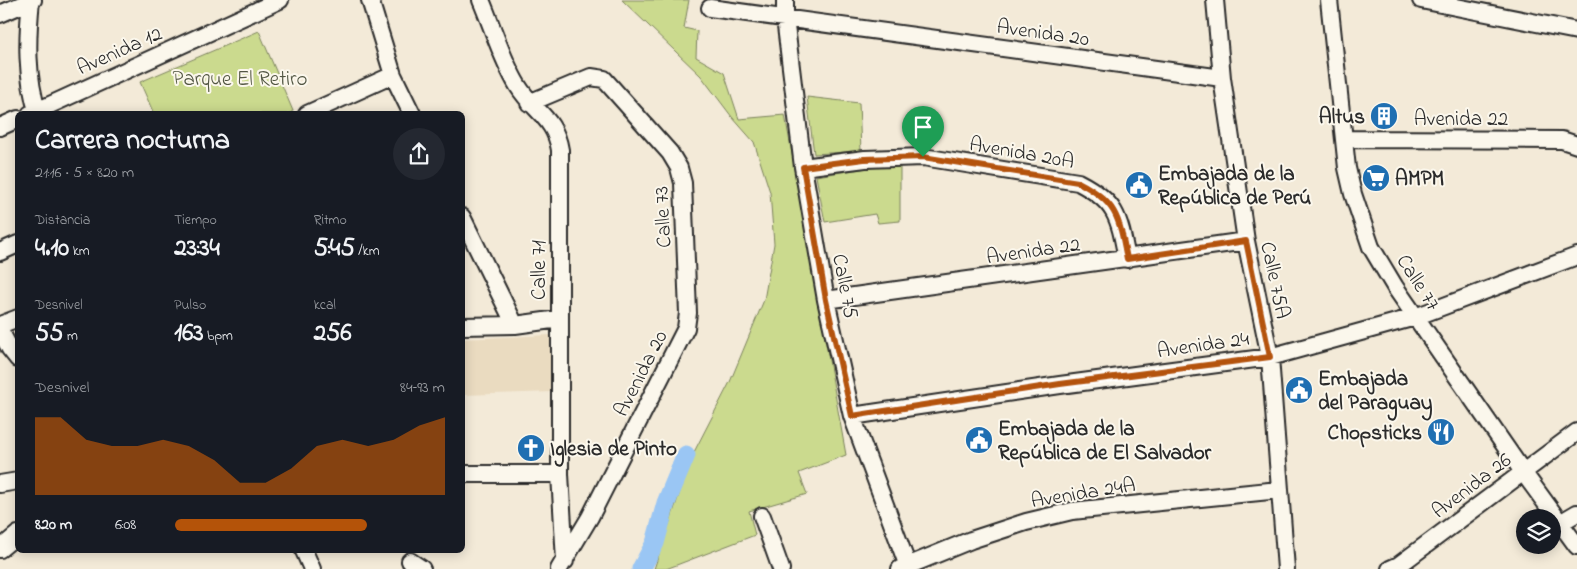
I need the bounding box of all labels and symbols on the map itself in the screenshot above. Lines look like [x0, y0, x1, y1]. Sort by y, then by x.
street label: Avenida 20 [995, 13, 1091, 55]
street label: Avenida 12 [72, 20, 167, 84]
park label: Parque El Retiro [173, 65, 308, 95]
building icon: Altus [1369, 101, 1399, 131]
place label: Altus [1319, 103, 1365, 133]
street label: Avenida 22 [1414, 105, 1508, 135]
pin [902, 106, 944, 157]
street label: Avenida 20A [967, 130, 1076, 178]
place label: Embajada de la República de Perú [1158, 160, 1311, 214]
supermarket icon: AMPM [1361, 163, 1391, 193]
place label: AMPM [1395, 165, 1444, 195]
public building icon: Embajada de la República de Perú [1124, 170, 1154, 200]
street label: Calle 73 [647, 185, 681, 249]
street label: Avenida 22 [984, 231, 1082, 273]
street label: Calle 75A [1251, 239, 1297, 322]
street label: Calle 71 [525, 240, 555, 300]
street label: Calle 77 [1388, 249, 1447, 318]
street label: Calle 75 [823, 251, 865, 321]
street label: Avenida 24 [1155, 325, 1252, 367]
street label: Avenida 20 [607, 326, 676, 422]
place label: Embajada del Paraguay [1318, 365, 1433, 421]
public building icon: Embajada del Paraguay [1284, 375, 1314, 405]
place label: Embajada de la República de El Salvador [998, 415, 1212, 469]
restaurant icon: Chopsticks [1426, 417, 1456, 447]
place label: Chopsticks [1327, 419, 1422, 449]
public building icon: Embajada de la República de El Salvador [964, 425, 994, 455]
church icon: Iglesia de Pinto [516, 433, 546, 463]
place label: Iglesia de Pinto [550, 435, 677, 467]
street label: Avenida 26 [1426, 447, 1518, 527]
street label: Avenida 24A [1029, 471, 1138, 517]

